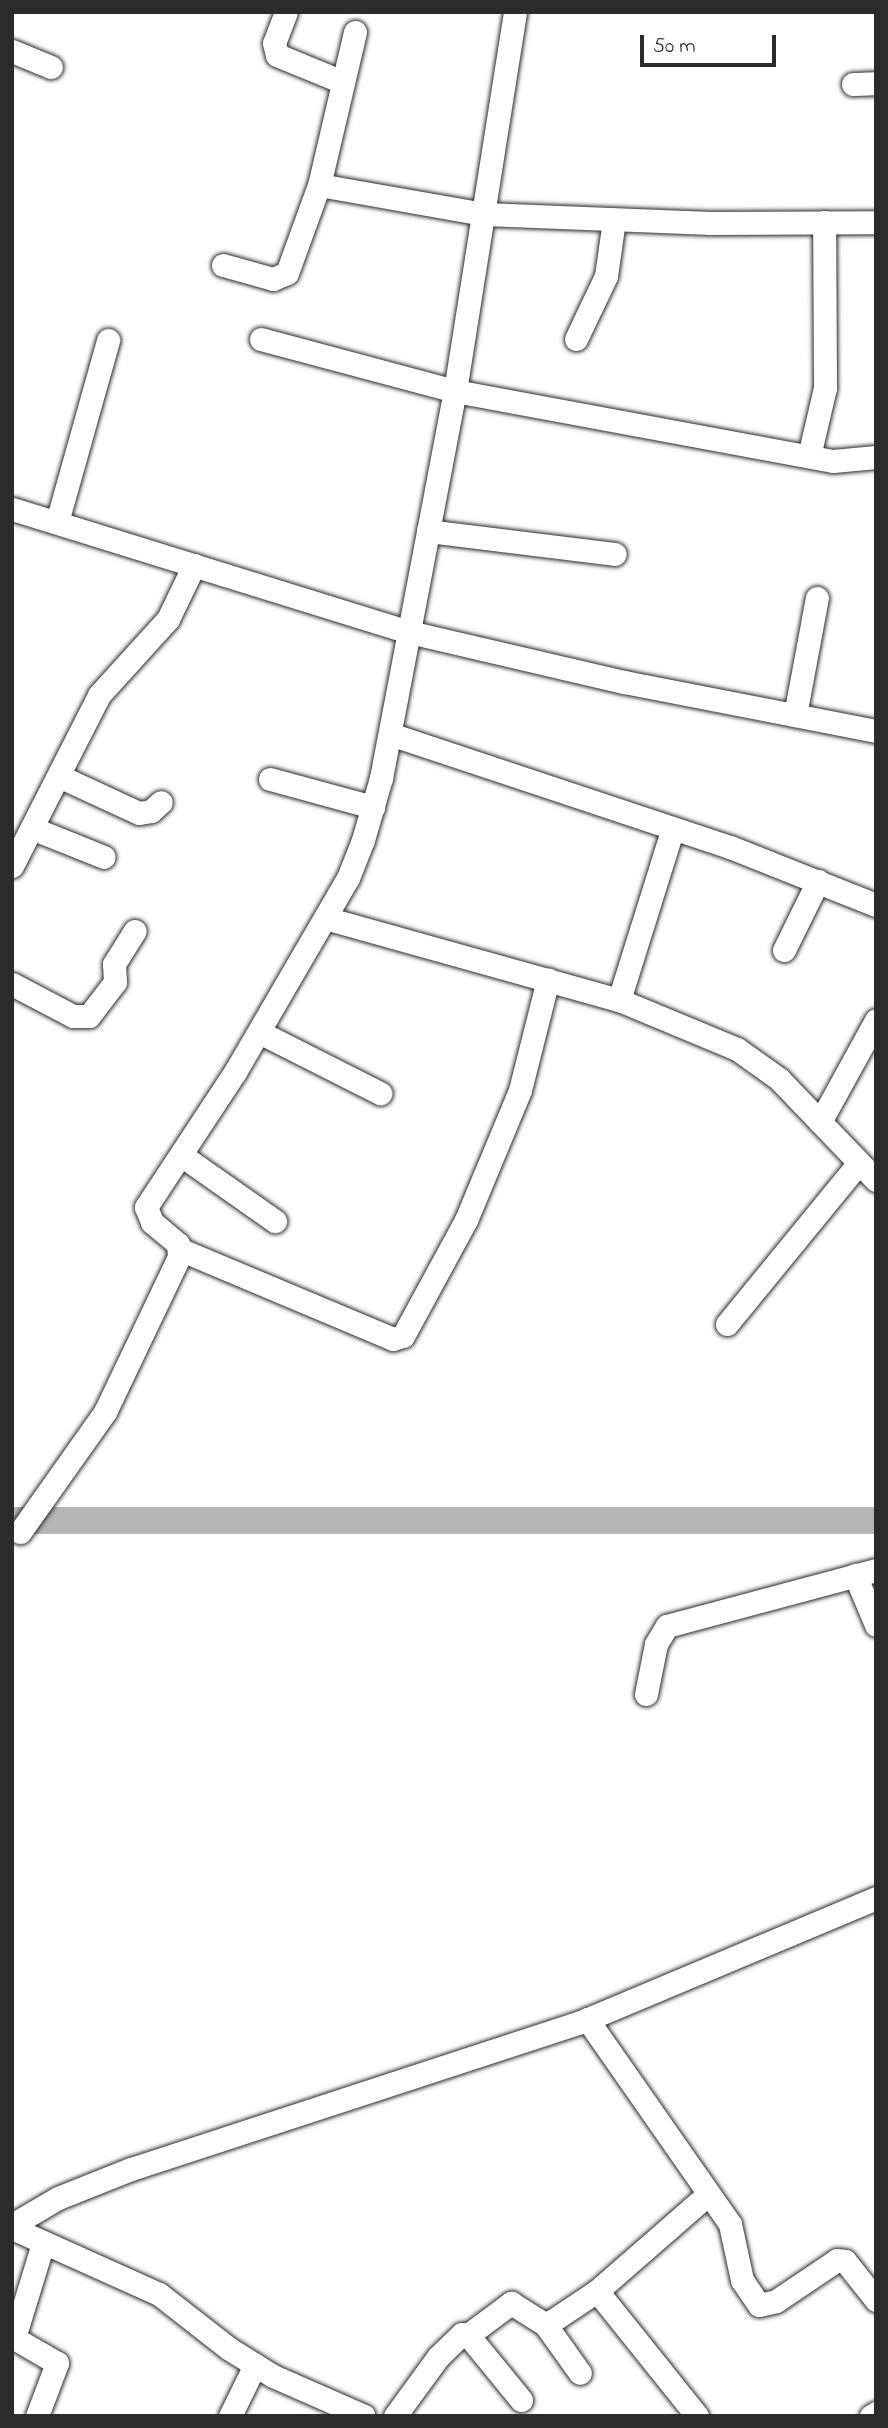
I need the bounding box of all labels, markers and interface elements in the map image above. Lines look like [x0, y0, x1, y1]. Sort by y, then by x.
scale bar [643, 21, 780, 65]
text: 50 m [653, 32, 696, 62]

